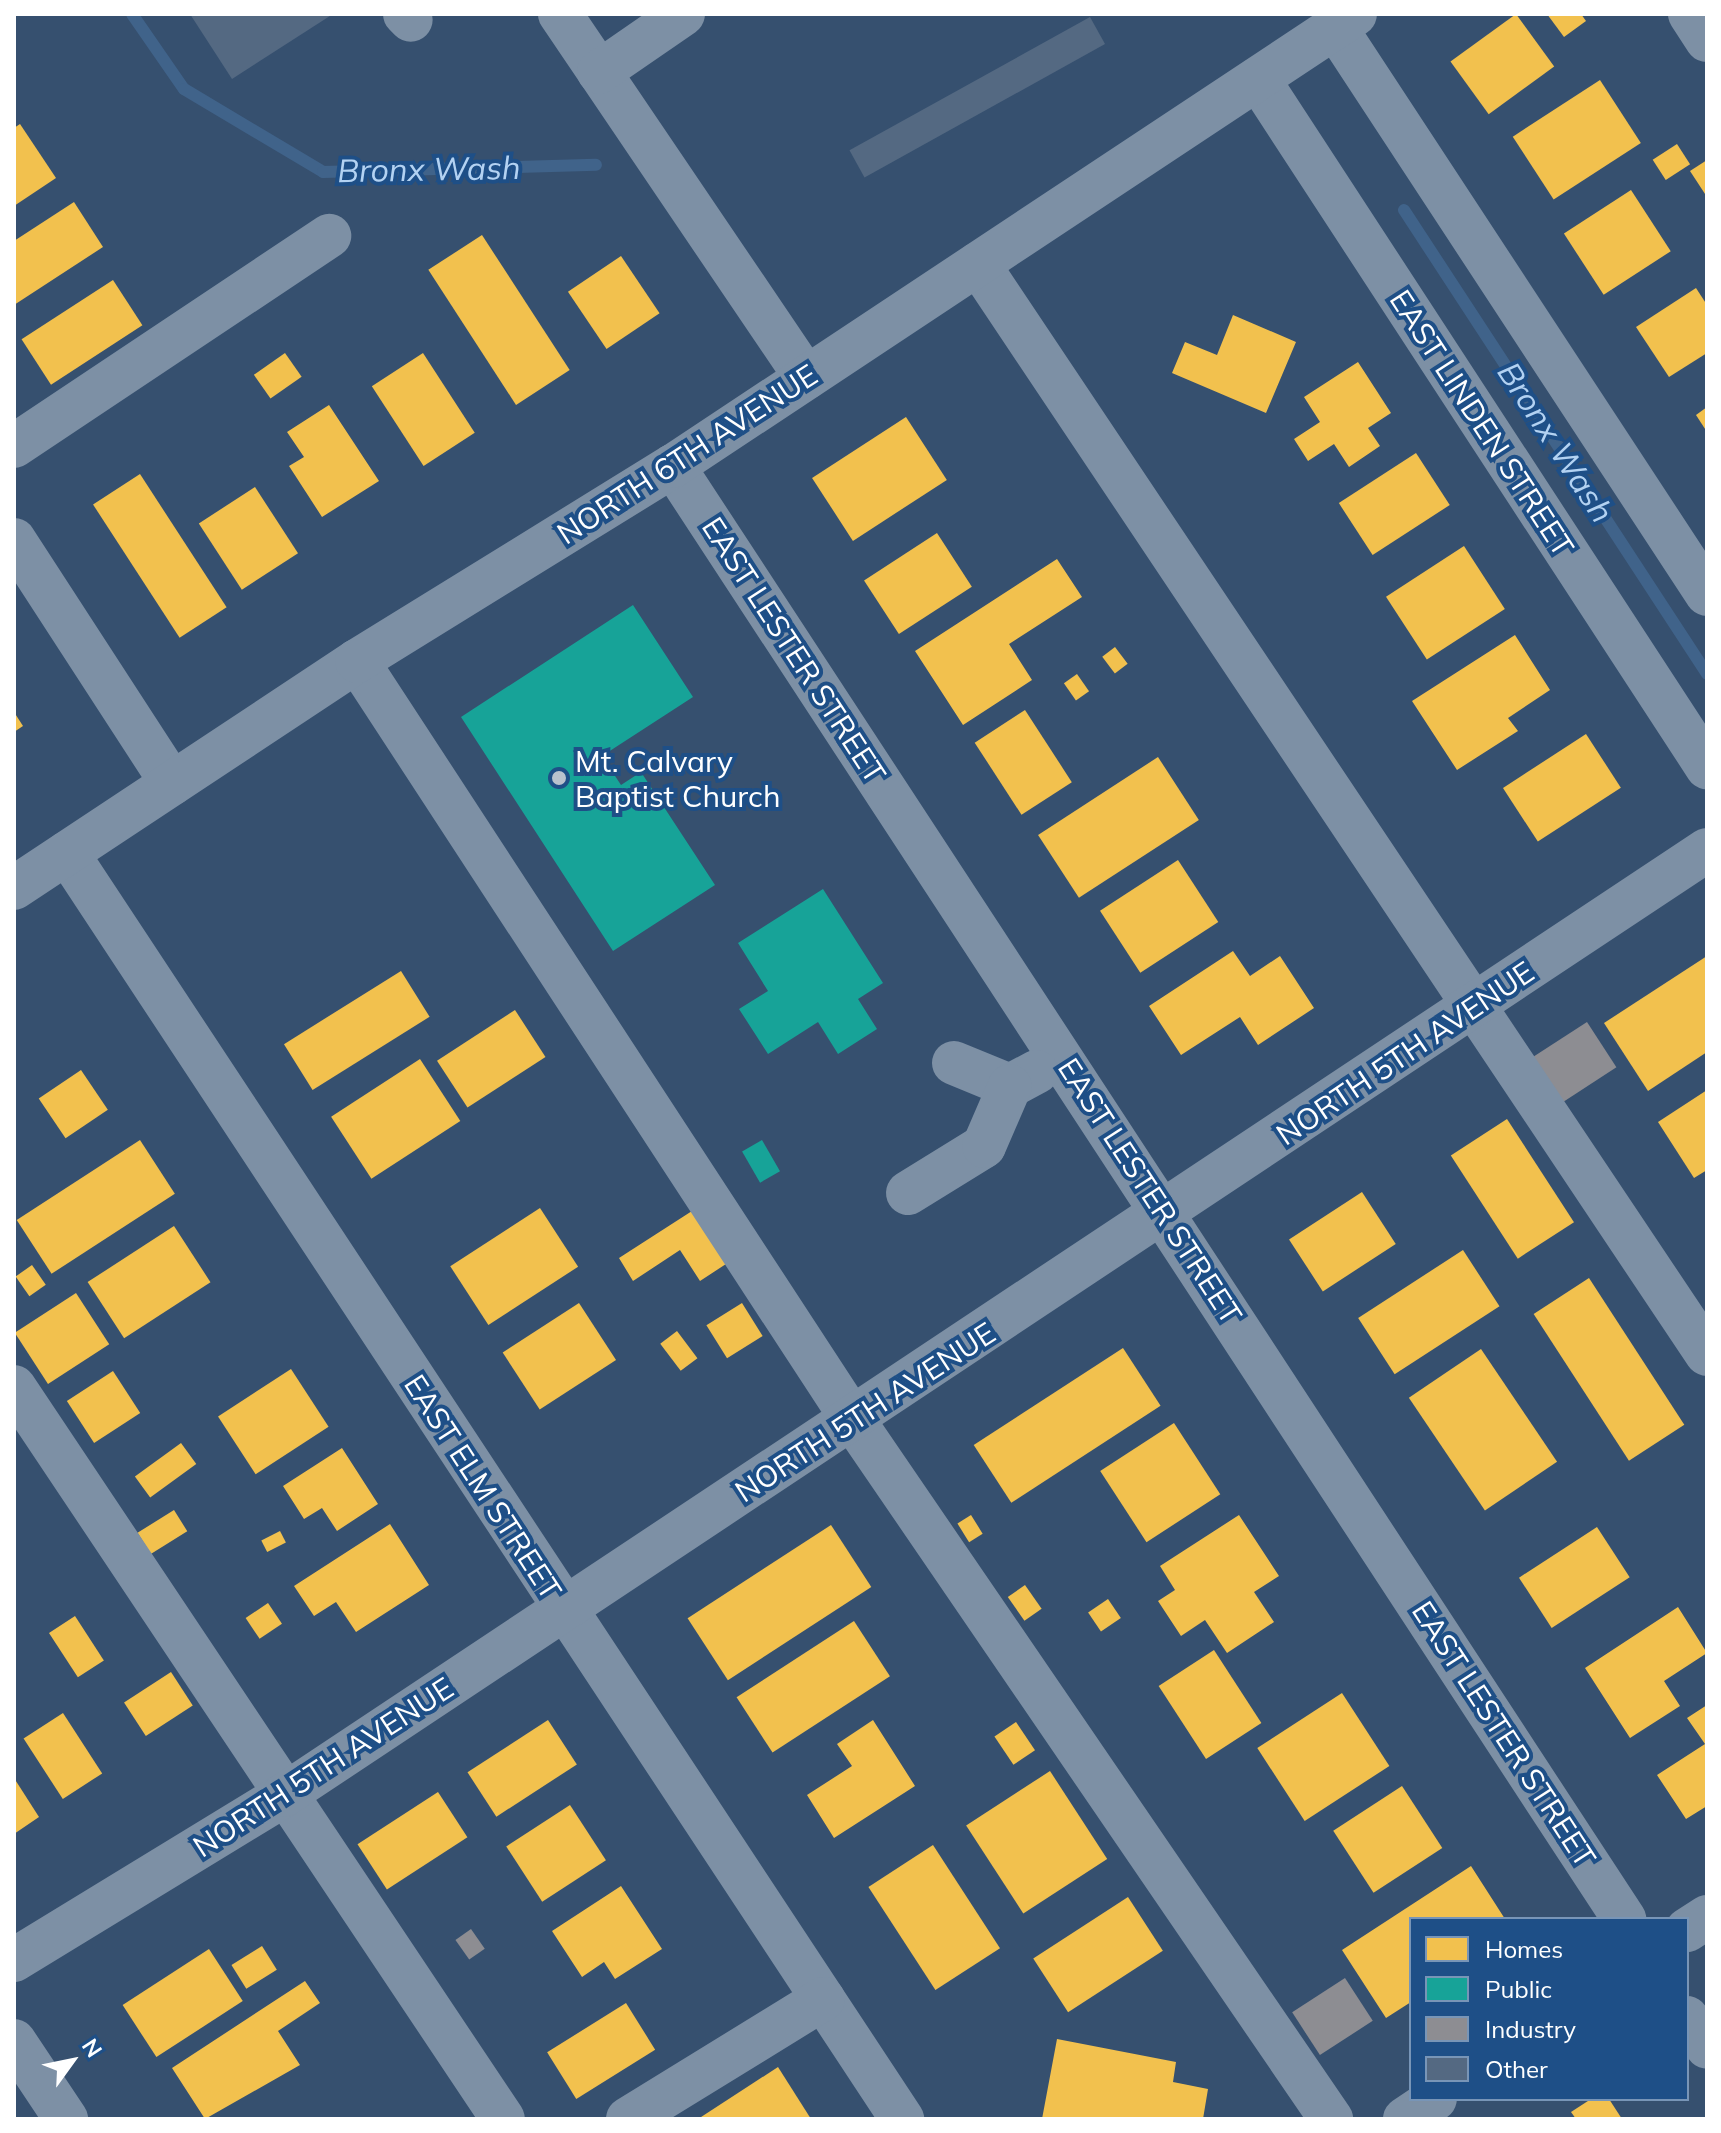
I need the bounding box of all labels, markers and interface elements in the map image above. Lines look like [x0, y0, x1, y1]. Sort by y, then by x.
water label: Bronx Wash [337, 148, 521, 190]
street label: EAST LINDEN STREET [1382, 283, 1582, 563]
water label: Bronx Wash [1490, 355, 1622, 529]
street label: NORTH 6TH AVENUE [550, 357, 824, 551]
street label: EAST LESTER STREET [695, 510, 893, 790]
place label: Mt. Calvary Baptist Church [575, 743, 780, 814]
marker: Mt. Calvary Baptist Church [550, 769, 568, 787]
street label: NORTH 5TH AVENUE [1270, 953, 1540, 1153]
street label: EAST LESTER STREET [1051, 1051, 1249, 1331]
street label: NORTH 5TH AVENUE [728, 1315, 1002, 1509]
street label: EAST ELM STREET [397, 1368, 569, 1606]
street label: EAST LESTER STREET [1405, 1594, 1603, 1874]
street label: NORTH 5TH AVENUE [186, 1670, 460, 1864]
legend [1409, 1917, 1689, 2101]
text: Homes [1485, 1934, 1563, 1964]
text: Public [1485, 1974, 1552, 2004]
text: Industry [1485, 2014, 1576, 2044]
north arrow [32, 2021, 112, 2101]
text: N [76, 2033, 108, 2063]
text: Other [1485, 2054, 1548, 2084]

